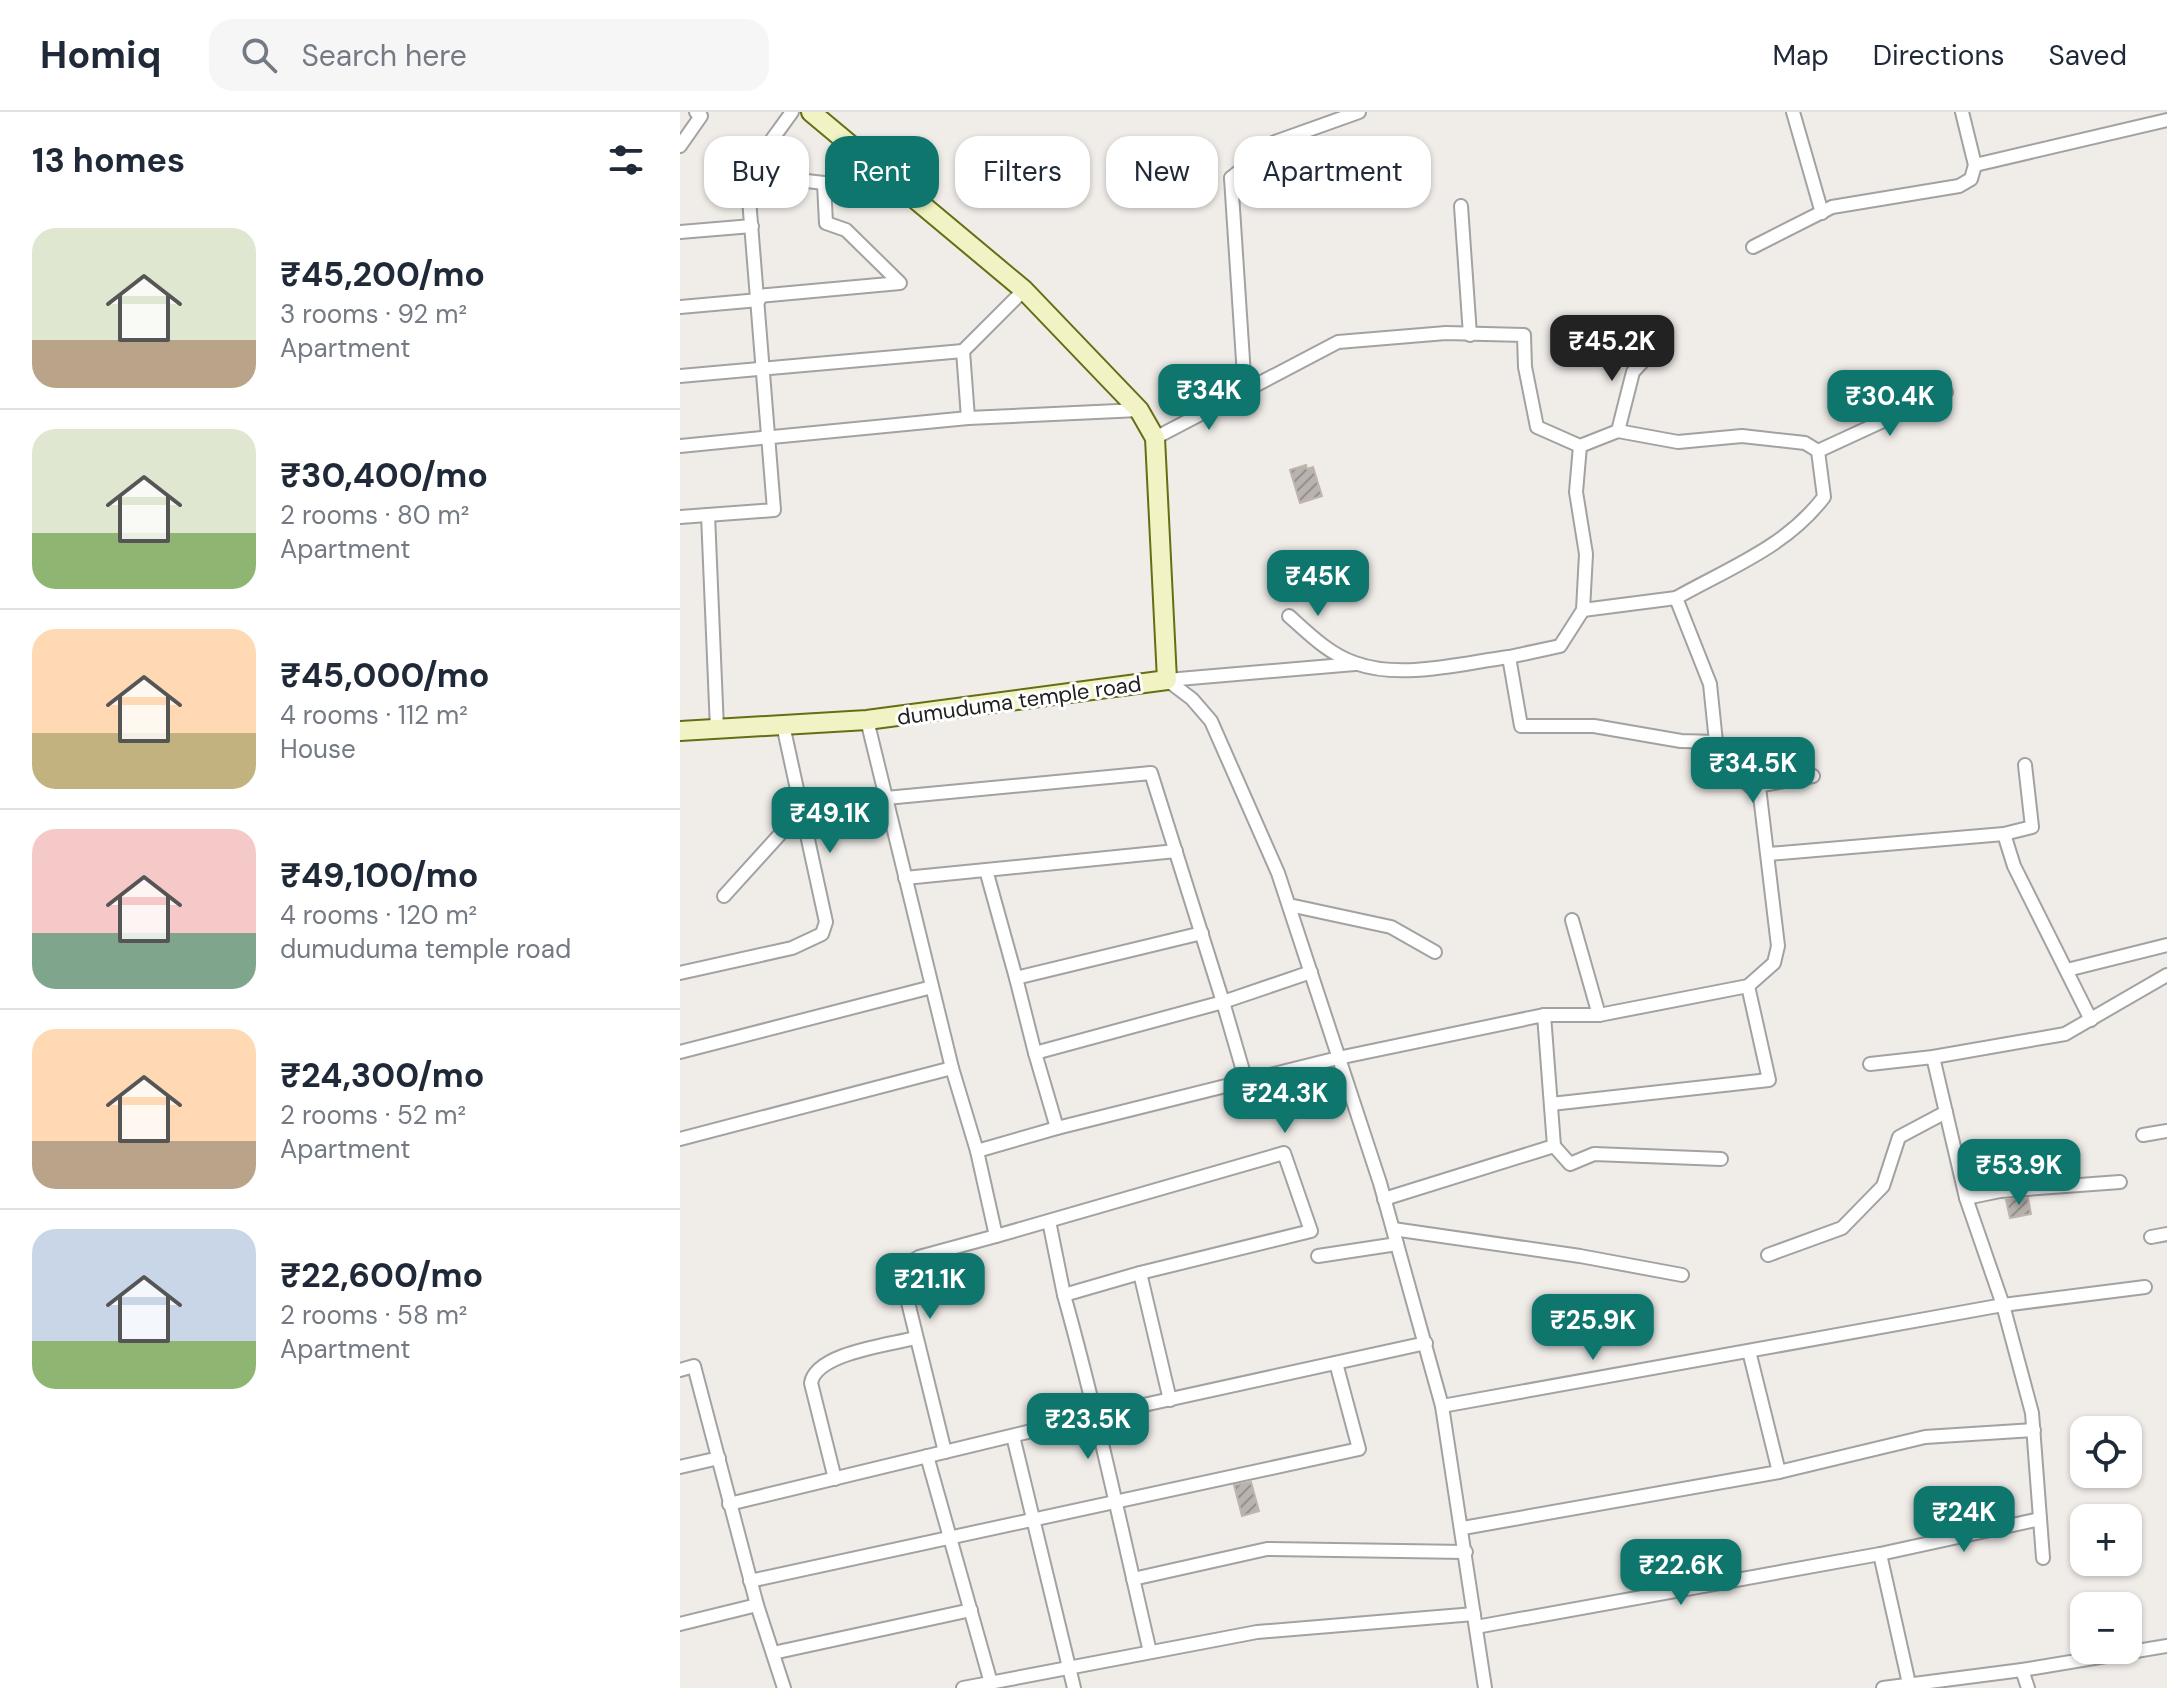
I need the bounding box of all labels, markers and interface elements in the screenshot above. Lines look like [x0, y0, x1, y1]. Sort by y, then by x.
search box [209, 19, 769, 91]
text: Homiq [40, 30, 161, 80]
icon: search [237, 33, 281, 77]
text: Search here [301, 36, 467, 75]
text: Map [1772, 37, 1829, 74]
text: Directions [1873, 37, 2005, 74]
text: Saved [2049, 37, 2127, 74]
chip: Buy [704, 136, 809, 208]
chip: Rent [825, 136, 939, 208]
chip: Filters [955, 136, 1090, 208]
chip: New [1106, 136, 1218, 208]
chip: Apartment [1234, 136, 1431, 208]
text: 13 homes [32, 138, 185, 183]
icon: filters [604, 138, 648, 182]
text: ₹45,200/mo [280, 252, 485, 297]
icon: home [96, 260, 192, 356]
text: 3 rooms · 92 m² [280, 297, 467, 331]
pin: ₹45.2K [1547, 315, 1677, 383]
text: ₹45.2K [1568, 324, 1656, 358]
text: Apartment [280, 331, 411, 365]
pin: ₹34K [1162, 364, 1256, 432]
pin: ₹30.4K [1825, 370, 1955, 438]
text: ₹34K [1176, 373, 1242, 407]
text: ₹30.4K [1845, 379, 1935, 413]
text: ₹30,400/mo [280, 453, 488, 498]
icon: home [96, 461, 192, 557]
text: 2 rooms · 80 m² [280, 498, 469, 532]
text: Apartment [280, 532, 411, 566]
pin: ₹45K [1271, 550, 1365, 618]
text: ₹45K [1285, 559, 1351, 593]
text: ₹45,000/mo [280, 653, 490, 698]
icon: home [96, 661, 192, 757]
street label: dumuduma temple road [895, 669, 1143, 732]
text: 4 rooms · 112 m² [280, 698, 468, 732]
text: House [280, 732, 356, 766]
pin: ₹34.5K [1688, 737, 1818, 805]
text: ₹34.5K [1709, 746, 1797, 780]
pin: ₹49.1K [765, 787, 895, 855]
text: ₹49.1K [790, 796, 870, 830]
text: ₹49,100/mo [280, 853, 478, 898]
icon: home [96, 861, 192, 957]
text: 4 rooms · 120 m² [280, 898, 477, 932]
text: dumuduma temple road [280, 932, 571, 966]
text: ₹24,300/mo [280, 1053, 484, 1098]
icon: home [96, 1061, 192, 1157]
pin: ₹24.3K [1220, 1067, 1350, 1135]
text: ₹24.3K [1242, 1076, 1328, 1110]
text: 2 rooms · 52 m² [280, 1098, 466, 1132]
text: Apartment [280, 1132, 411, 1166]
pin: ₹53.9K [1954, 1139, 2084, 1207]
text: ₹53.9K [1975, 1148, 2063, 1182]
text: ₹22,600/mo [280, 1253, 483, 1298]
pin: ₹21.1K [865, 1253, 995, 1321]
icon: home [96, 1261, 192, 1357]
text: ₹21.1K [894, 1262, 966, 1296]
pin: ₹25.9K [1528, 1294, 1658, 1362]
text: 2 rooms · 58 m² [280, 1298, 467, 1332]
text: ₹25.9K [1550, 1303, 1636, 1337]
text: Apartment [280, 1332, 411, 1366]
pin: ₹23.5K [1023, 1393, 1153, 1461]
text: ₹23.5K [1045, 1402, 1131, 1436]
map controls [2070, 1416, 2142, 1664]
button: locate [2070, 1416, 2142, 1488]
pin: ₹24K [1917, 1486, 2011, 1554]
text: ₹24K [1932, 1495, 1996, 1529]
button: + [2070, 1504, 2142, 1576]
pin: ₹22.6K [1616, 1539, 1746, 1607]
text: ₹22.6K [1638, 1548, 1724, 1582]
button: − [2070, 1592, 2142, 1664]

